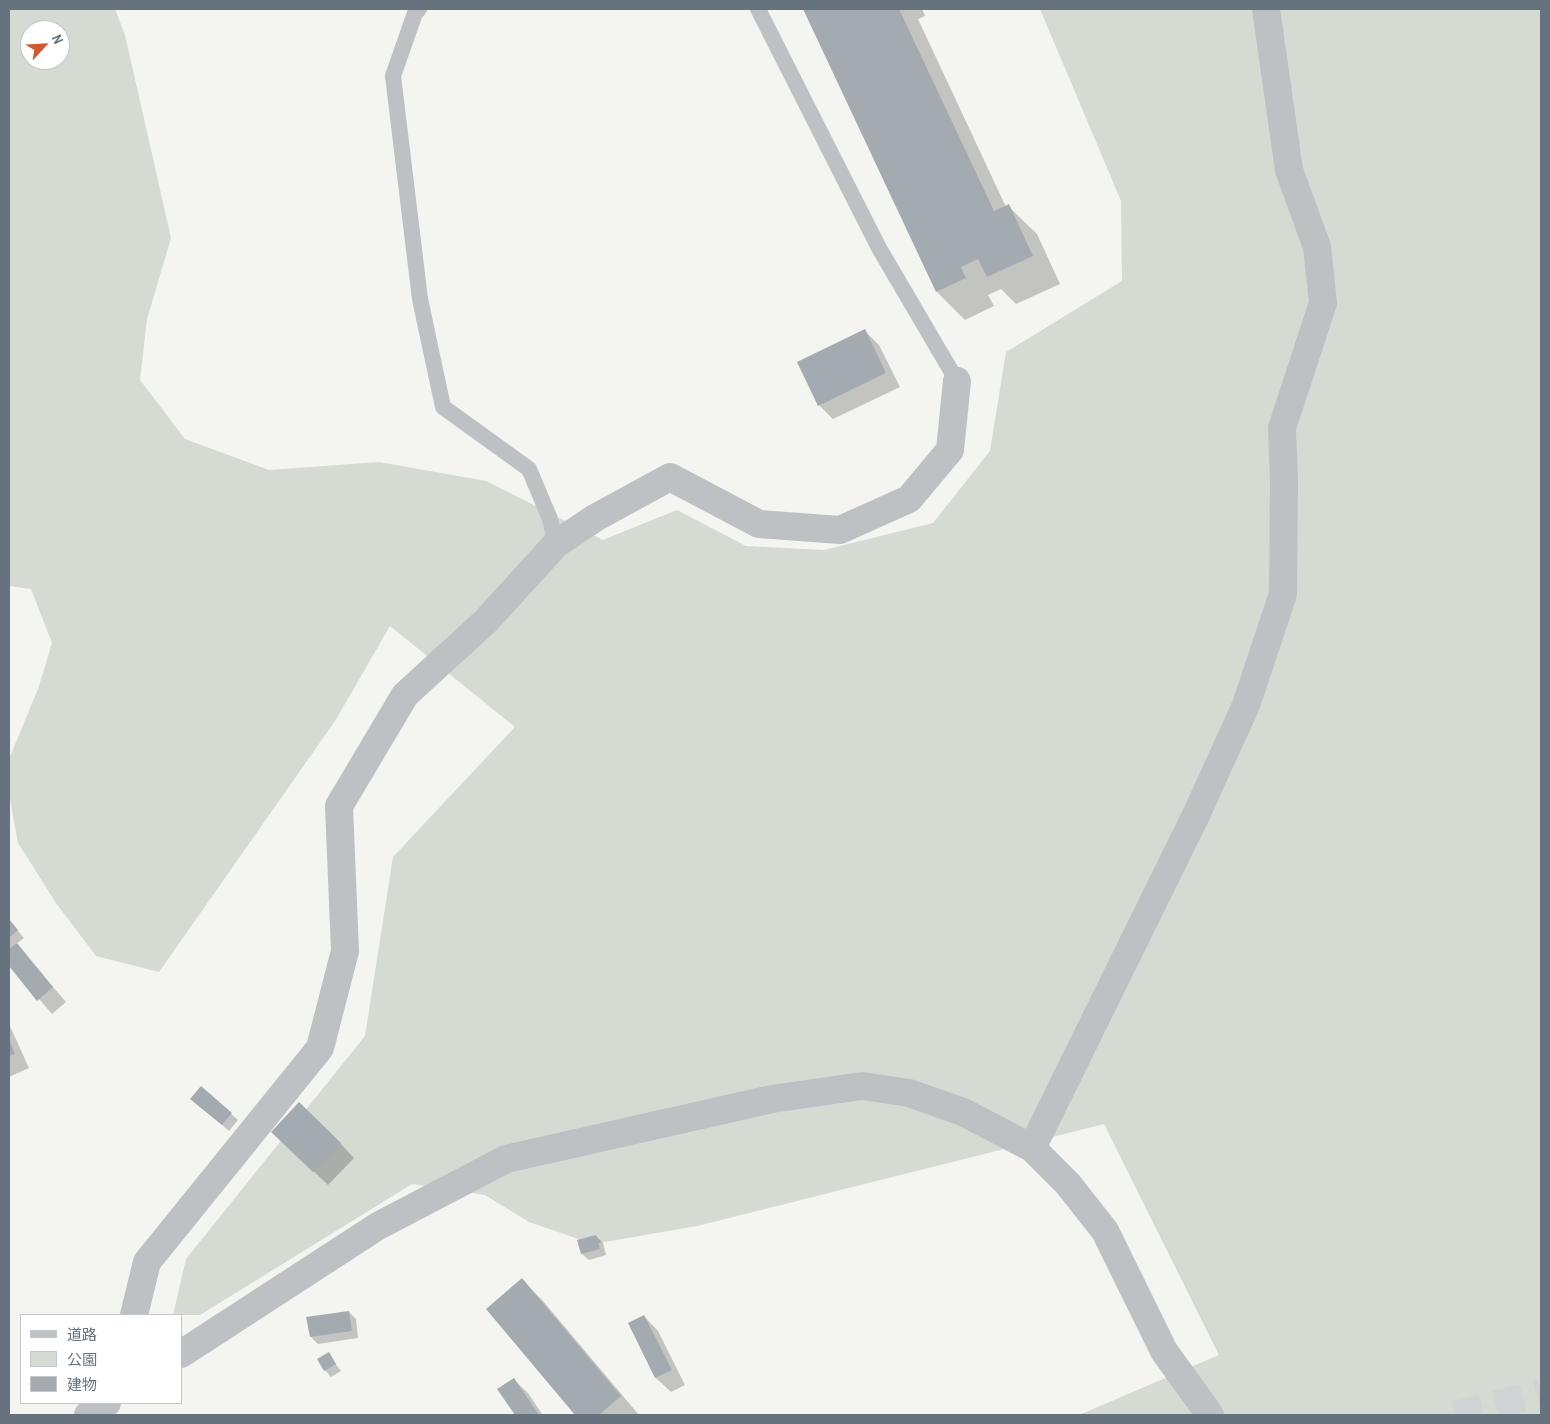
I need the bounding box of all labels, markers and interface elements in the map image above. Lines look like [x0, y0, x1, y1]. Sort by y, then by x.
north arrow [20, 20, 70, 70]
text: N [48, 32, 68, 47]
legend [20, 1314, 182, 1404]
text: 道路 [67, 1324, 97, 1345]
text: 公園 [67, 1349, 97, 1370]
text: 建物 [67, 1374, 97, 1395]

